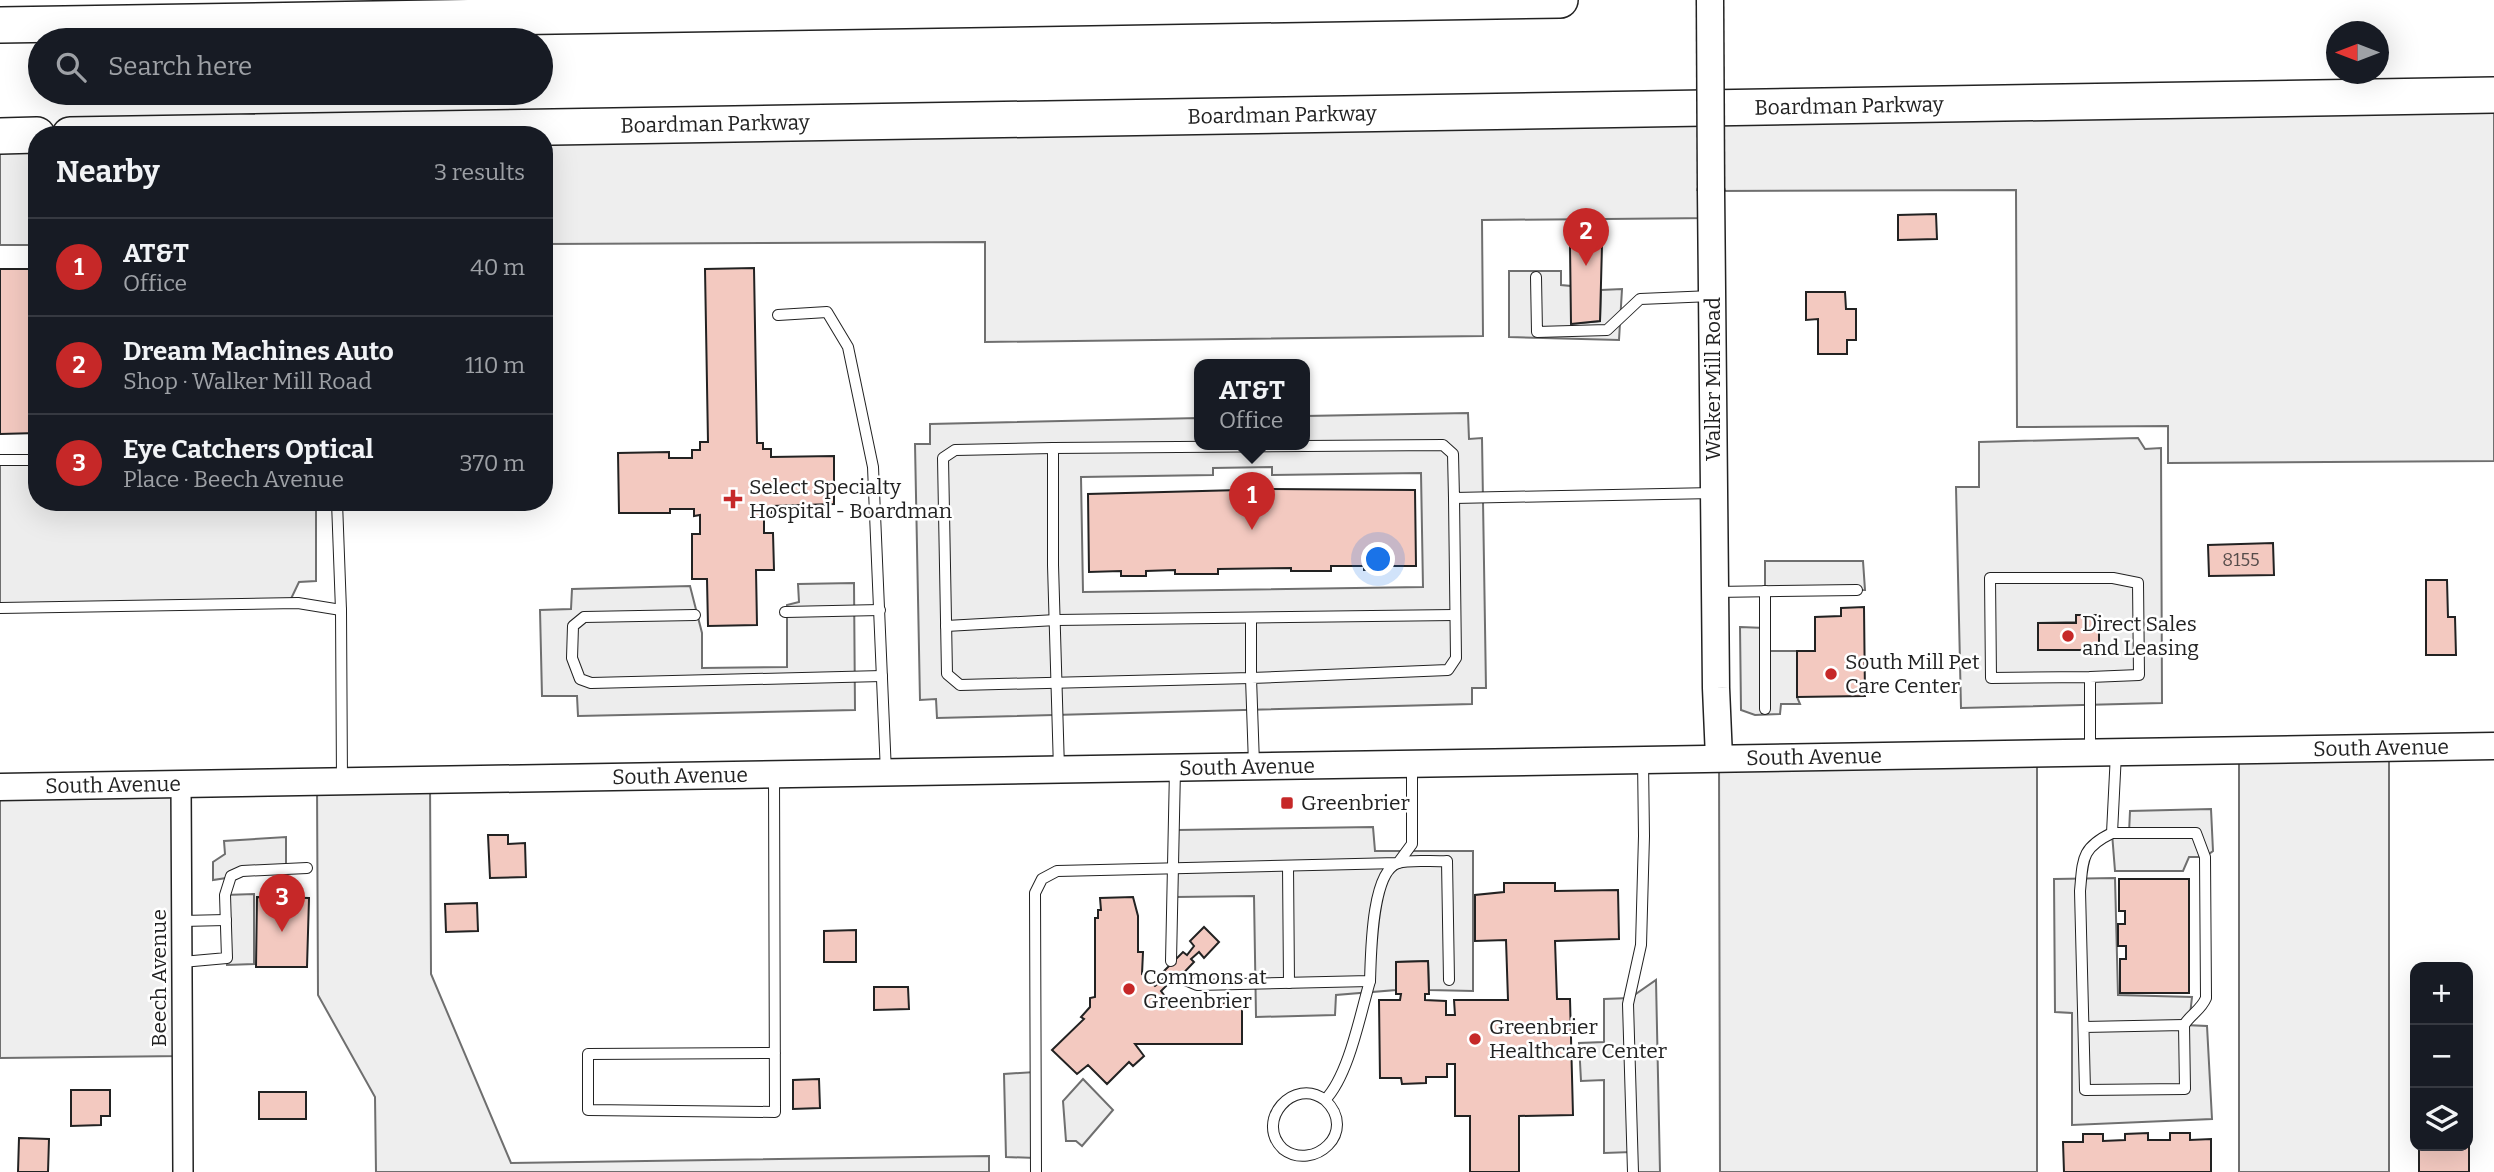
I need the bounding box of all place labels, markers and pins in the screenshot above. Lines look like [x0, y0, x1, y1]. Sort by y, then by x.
pin: 2 [1563, 208, 1609, 266]
pin: 1 [1229, 472, 1275, 530]
place label: Select Specialty Hospital - Boardman [749, 474, 952, 524]
marker: Select Specialty Hospital - Boardman [723, 489, 743, 509]
place label: Direct Sales and Leasing [2082, 611, 2199, 661]
marker: Direct Sales and Leasing [2060, 628, 2076, 644]
place label: South Mill Pet Care Center [1845, 649, 1980, 699]
marker: South Mill Pet Care Center [1823, 666, 1839, 682]
place label: Greenbrier [1301, 790, 1410, 816]
marker: Greenbrier [1279, 795, 1295, 811]
pin: 3 [259, 874, 305, 932]
place label: Commons at Greenbrier [1143, 964, 1267, 1014]
marker: Commons at Greenbrier [1121, 981, 1137, 997]
place label: Greenbrier Healthcare Center [1489, 1014, 1667, 1064]
marker: Greenbrier Healthcare Center [1467, 1031, 1483, 1047]

